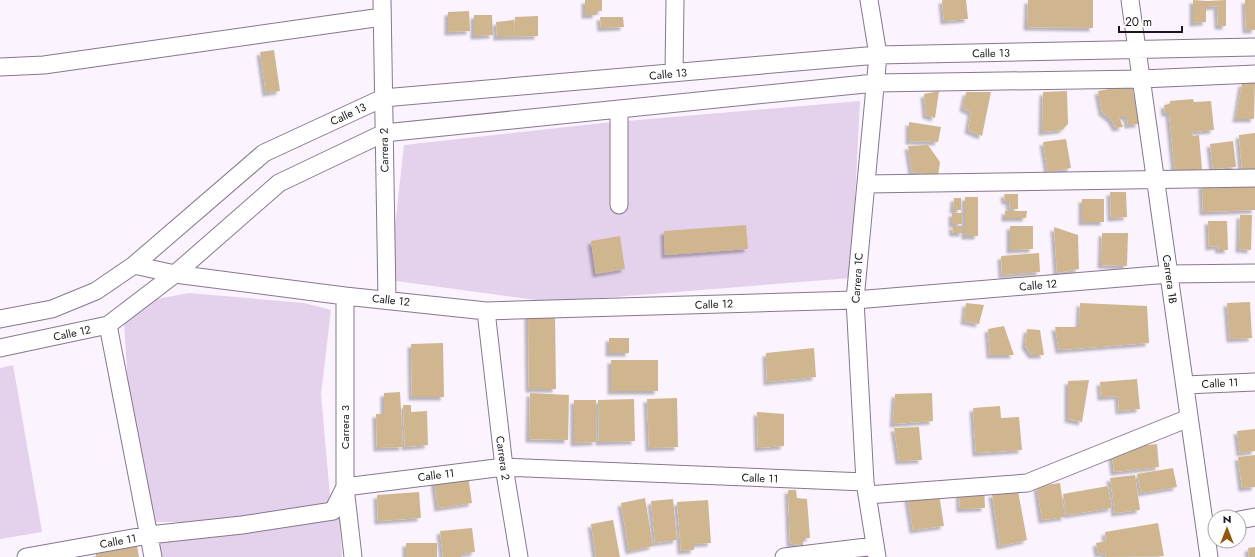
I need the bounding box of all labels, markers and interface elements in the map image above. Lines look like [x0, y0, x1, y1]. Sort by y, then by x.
scale bar [1119, 8, 1182, 34]
text: 20 m [1125, 13, 1152, 31]
street label: Calle 13 [972, 45, 1010, 61]
street label: Calle 13 [648, 64, 688, 84]
street label: Calle 13 [327, 99, 369, 129]
street label: Carrera 2 [376, 128, 392, 172]
street label: Carrera 1C [847, 252, 867, 304]
street label: Carrera 1B [1159, 253, 1181, 305]
street label: Calle 12 [1018, 275, 1058, 295]
street label: Calle 12 [371, 290, 411, 310]
street label: Calle 12 [695, 295, 733, 313]
street label: Calle 12 [52, 321, 92, 345]
street label: Calle 11 [1201, 374, 1239, 392]
street label: Carrera 3 [337, 405, 353, 449]
street label: Carrera 2 [492, 435, 514, 481]
street label: Calle 11 [417, 465, 455, 485]
street label: Calle 11 [741, 469, 779, 487]
north arrow [1207, 509, 1247, 549]
text: N [1223, 511, 1231, 527]
street label: Calle 11 [99, 530, 137, 552]

